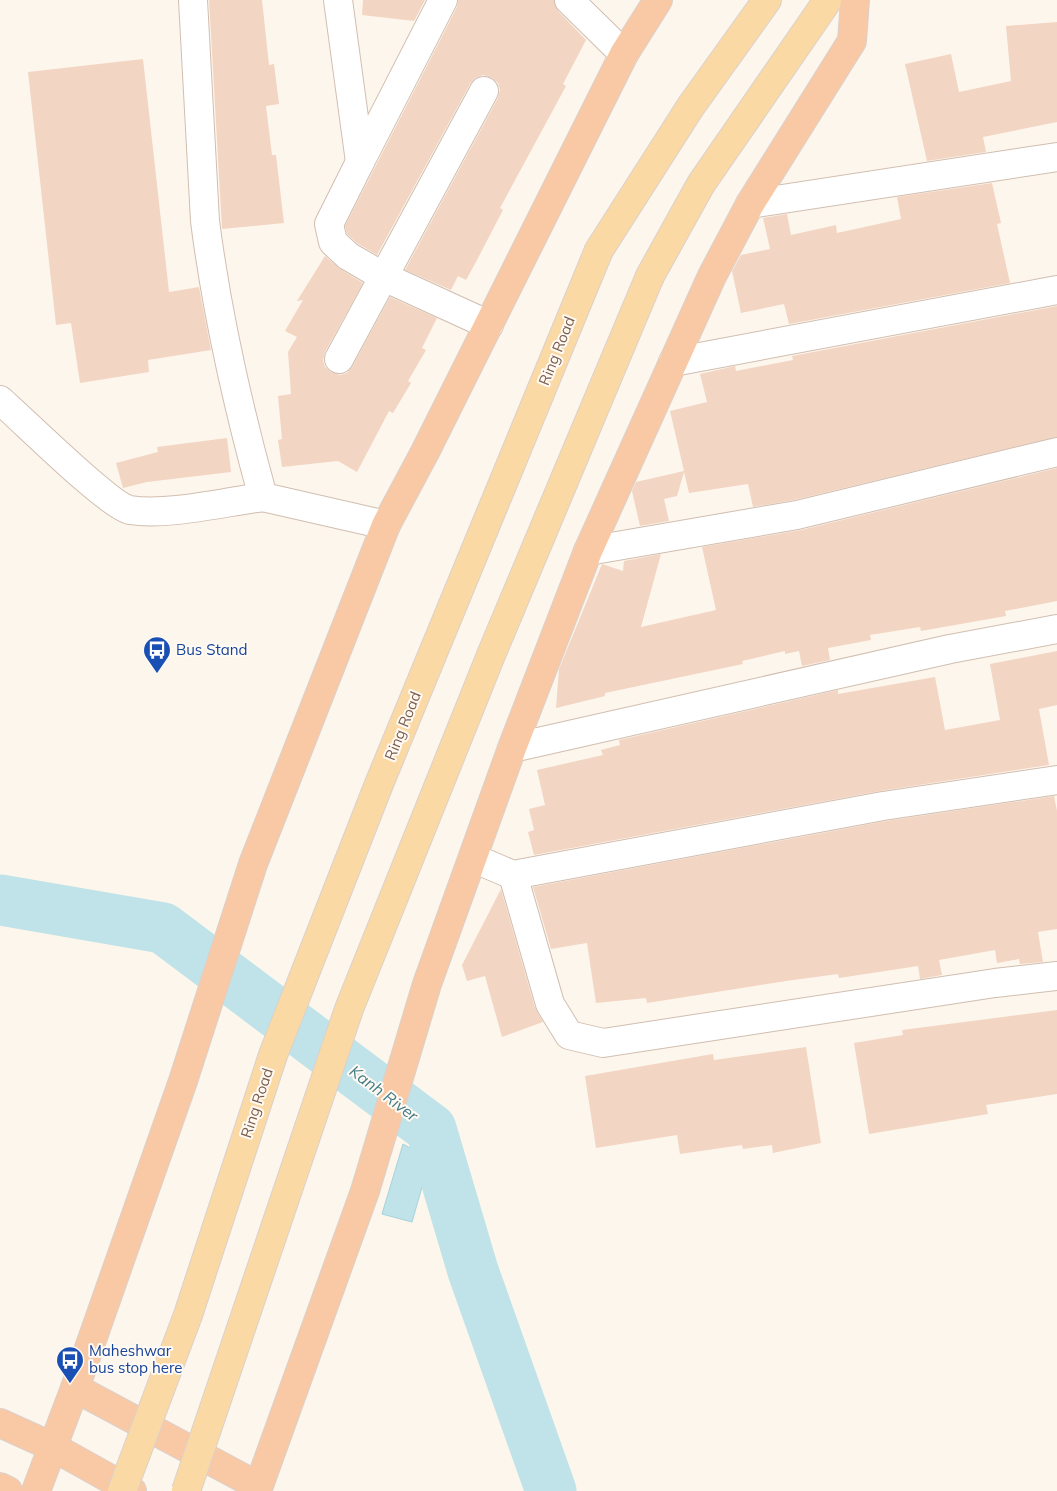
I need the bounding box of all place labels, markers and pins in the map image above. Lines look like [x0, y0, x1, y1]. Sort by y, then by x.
bus stop icon: Bus Stand [142, 635, 172, 674]
place label: Bus Stand [176, 640, 248, 659]
place label: Maheshwar bus stop here [89, 1341, 183, 1377]
bus stop icon: Maheshwar bus stop here [55, 1345, 85, 1384]

